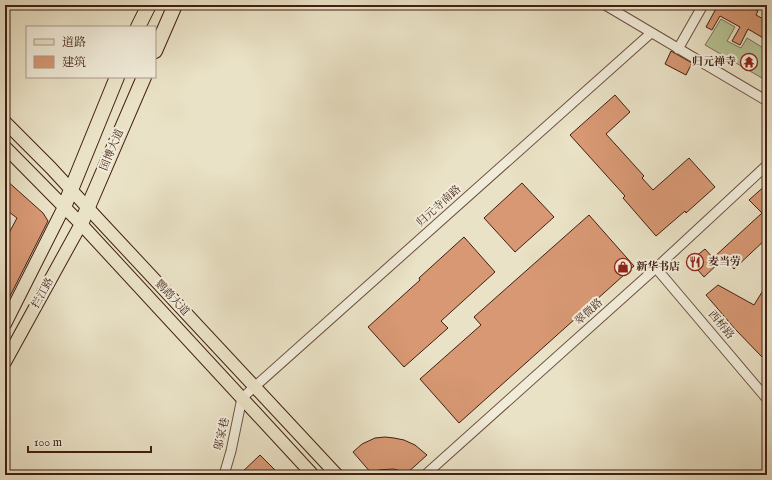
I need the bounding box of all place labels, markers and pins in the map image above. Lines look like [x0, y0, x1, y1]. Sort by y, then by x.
temple icon: 归元禅寺 [739, 52, 759, 72]
place label: 归元禅寺 [692, 55, 736, 69]
restaurant icon: 麦当劳 [685, 252, 705, 272]
place label: 麦当劳 [708, 255, 741, 269]
shop icon: 新华书店 [613, 257, 633, 277]
place label: 新华书店 [636, 260, 680, 274]

